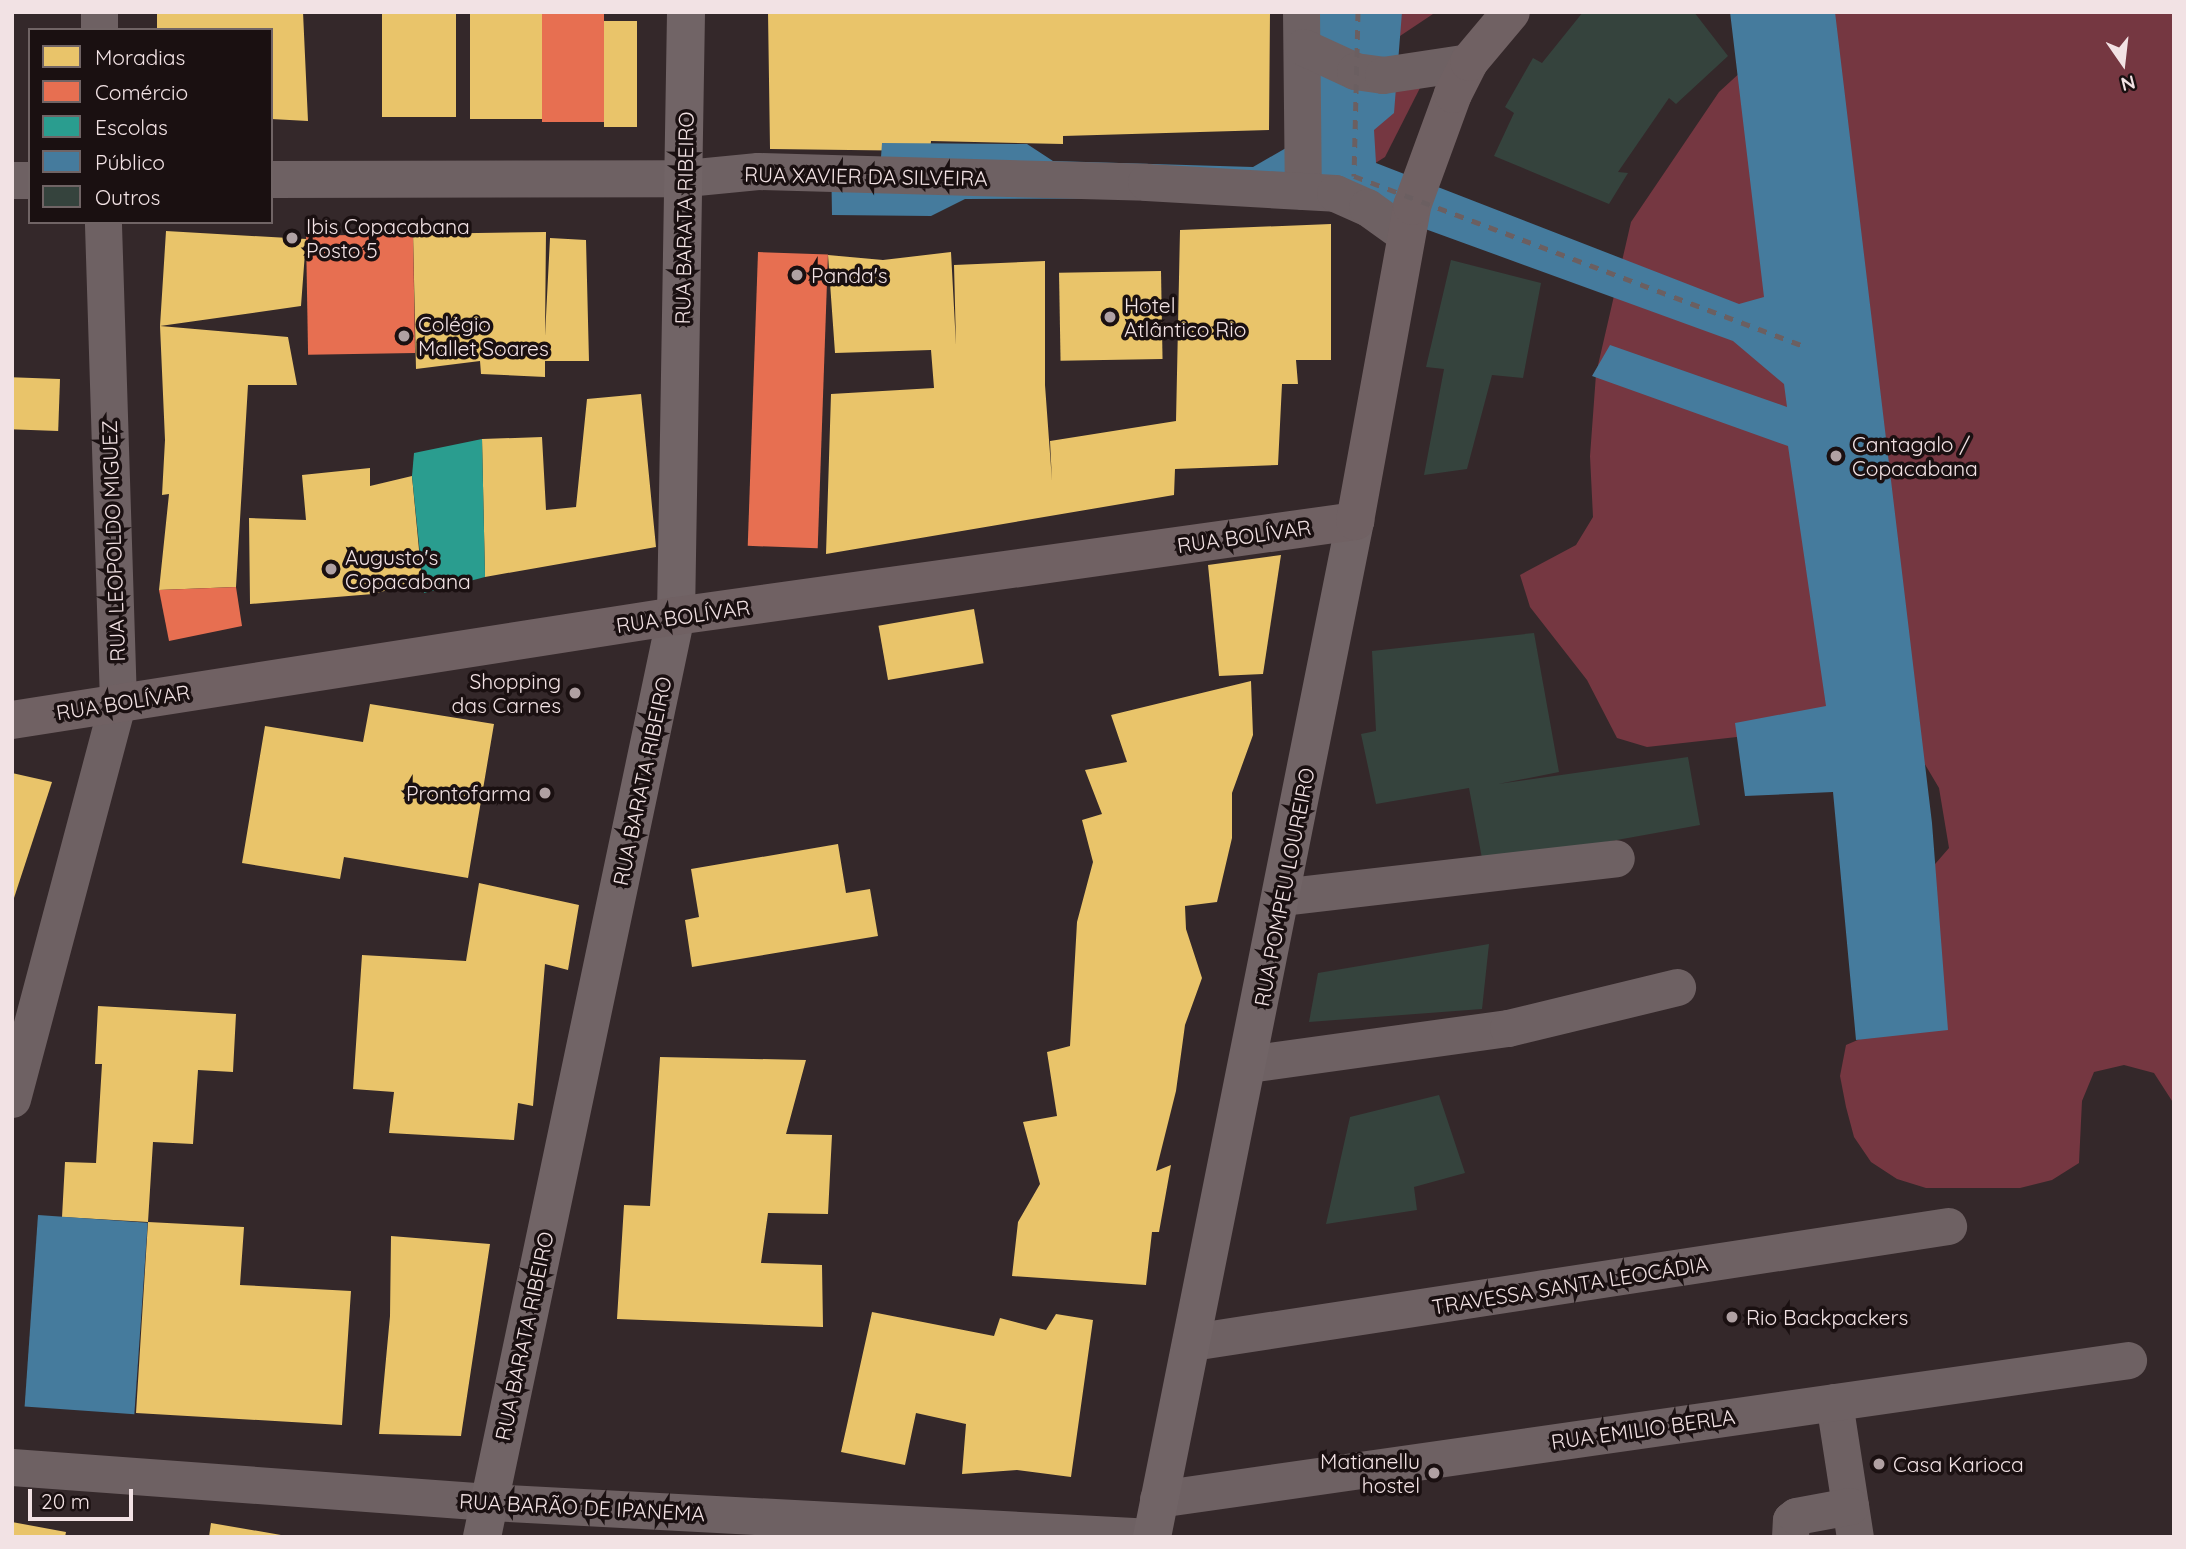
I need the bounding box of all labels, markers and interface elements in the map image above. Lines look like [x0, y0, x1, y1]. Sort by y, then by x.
legend [28, 28, 273, 224]
north arrow [2088, 28, 2158, 98]
text: Moradias [95, 44, 185, 70]
text: N [2118, 70, 2138, 97]
text: Comércio [95, 79, 188, 105]
street label: RUA BARATA RIBEIRO [670, 111, 698, 325]
text: Escolas [95, 114, 168, 140]
text: Público [95, 149, 165, 175]
street label: RUA XAVIER DA SILVEIRA [744, 161, 988, 191]
text: Outros [95, 184, 160, 210]
place label: Ibis Copacabana Posto 5 [306, 213, 470, 263]
marker: Ibis Copacabana Posto 5 [284, 230, 300, 246]
place label: Panda's [811, 262, 888, 288]
marker: Panda's [789, 267, 805, 283]
place label: Hotel Atlântico Rio [1124, 292, 1246, 342]
marker: Hotel Atlântico Rio [1102, 309, 1118, 325]
place label: Colégio Mallet Soares [418, 311, 549, 361]
marker: Colégio Mallet Soares [396, 328, 412, 344]
street label: RUA LEOPOLDO MIGUEZ [96, 420, 130, 662]
place label: Cantagalo / Copacabana [1852, 431, 1978, 481]
marker: Cantagalo / Copacabana [1826, 446, 1846, 466]
street label: RUA BOLÍVAR [1175, 514, 1313, 558]
place label: Augusto's Copacabana [345, 544, 471, 594]
marker: Augusto's Copacabana [323, 561, 339, 577]
street label: RUA BOLÍVAR [614, 594, 752, 638]
place label: Shopping das Carnes [452, 668, 561, 718]
street label: RUA BARATA RIBEIRO [608, 674, 676, 888]
street label: RUA BOLÍVAR [54, 679, 192, 725]
marker: Shopping das Carnes [567, 685, 583, 701]
street label: RUA POMPEU LOUREIRO [1249, 766, 1319, 1008]
place label: Prontofarma [406, 780, 531, 806]
marker: Prontofarma [537, 785, 553, 801]
street label: RUA BARATA RIBEIRO [490, 1229, 558, 1443]
street label: TRAVESSA SANTA LEOCÁDIA [1430, 1251, 1710, 1319]
place label: Rio Backpackers [1746, 1304, 1908, 1330]
marker: Rio Backpackers [1724, 1309, 1740, 1325]
street label: RUA EMILIO BERLA [1550, 1404, 1736, 1454]
place label: Matianellu hostel [1320, 1448, 1420, 1498]
place label: Casa Karioca [1893, 1451, 2024, 1477]
marker: Casa Karioca [1871, 1456, 1887, 1472]
marker: Matianellu hostel [1426, 1465, 1442, 1481]
scale bar [32, 1476, 136, 1520]
text: 20 m [41, 1488, 90, 1514]
street label: RUA BARÃO DE IPANEMA [458, 1488, 706, 1526]

